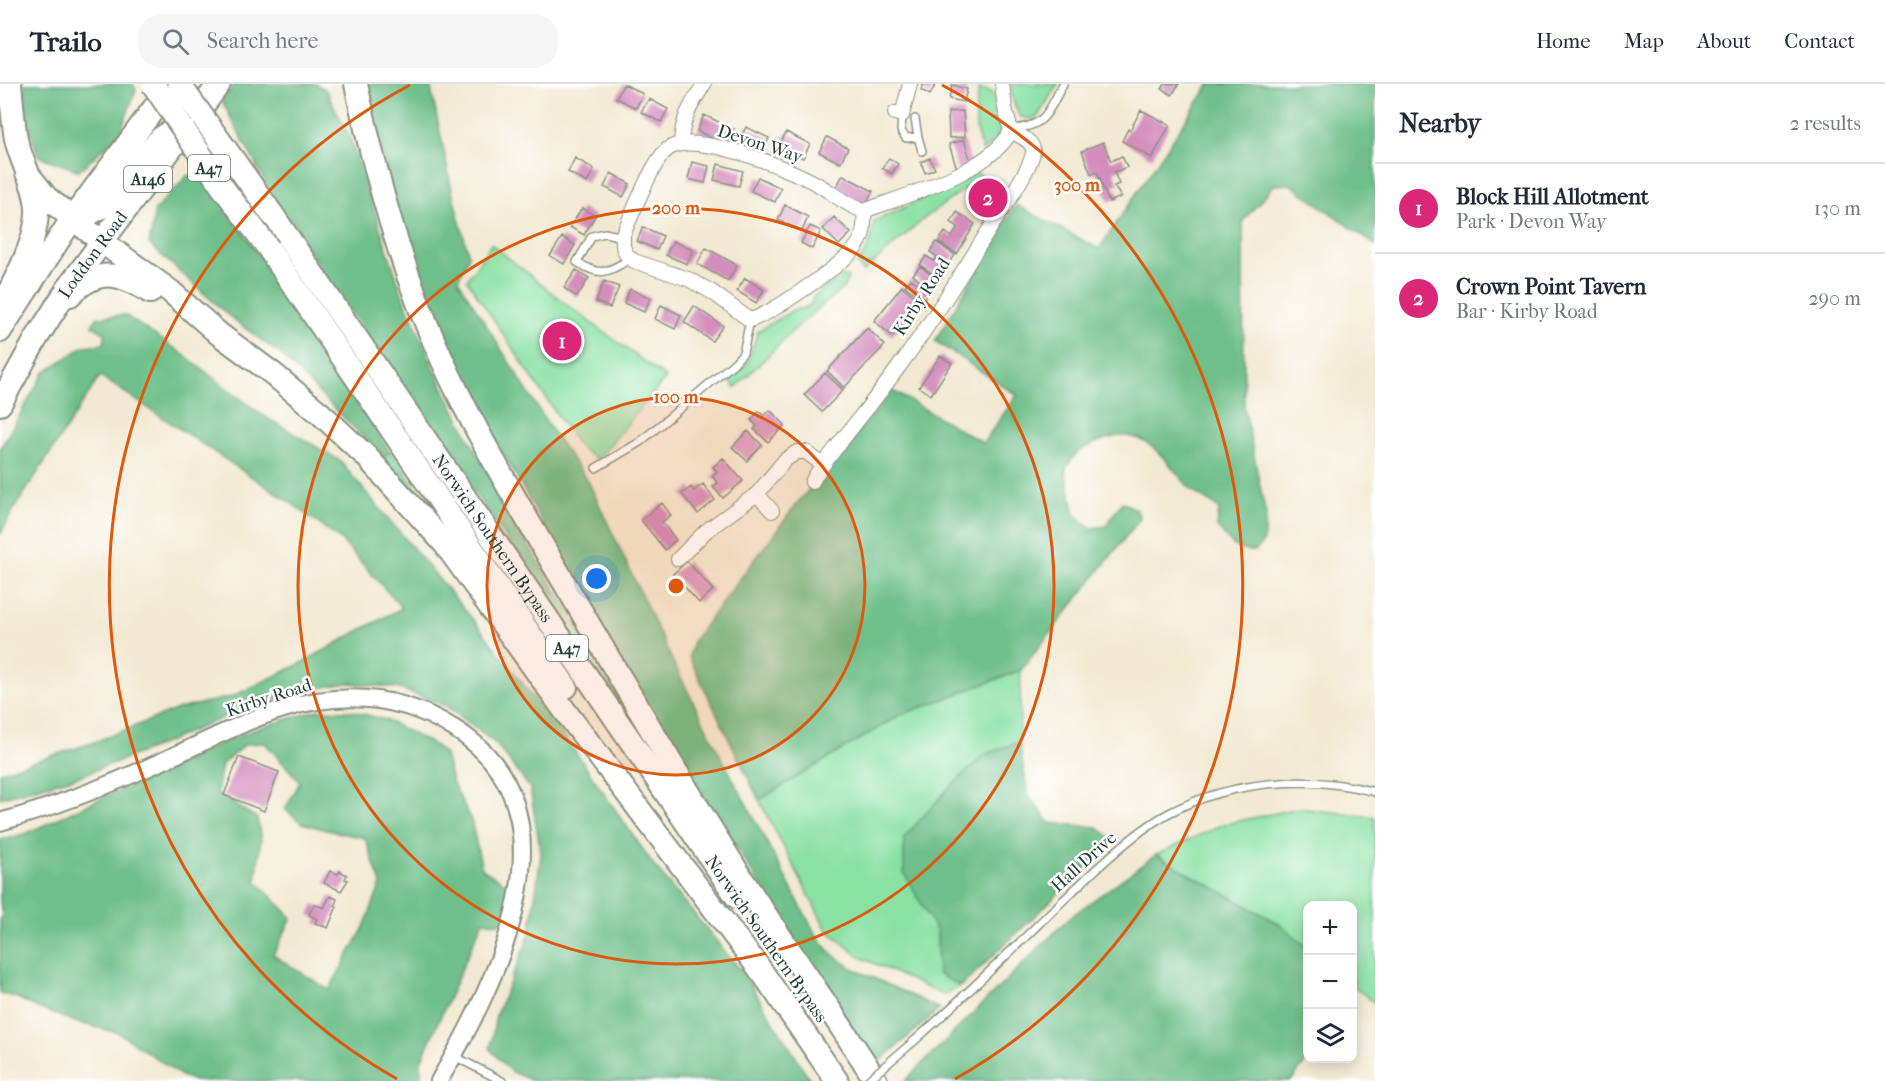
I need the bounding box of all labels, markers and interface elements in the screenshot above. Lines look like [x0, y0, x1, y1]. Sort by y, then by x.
search box [138, 14, 558, 68]
text: Trailo [30, 25, 102, 58]
icon: search [159, 25, 192, 58]
text: Search here [207, 28, 318, 54]
text: Home [1536, 29, 1591, 53]
text: Map [1624, 29, 1664, 53]
text: About [1697, 29, 1751, 53]
text: Contact [1784, 29, 1855, 53]
text: Nearby [1399, 108, 1481, 139]
text: 2 results [1790, 112, 1861, 135]
street label: Devon Way [715, 120, 807, 168]
road number: A47 [188, 155, 230, 181]
road number: A146 [124, 166, 172, 192]
text: 300 m [1054, 175, 1101, 196]
pin: 2 [968, 176, 1008, 220]
text: Block Hill Allotment [1456, 184, 1649, 210]
text: 1 [1415, 197, 1422, 220]
text: 130 m [1814, 197, 1861, 220]
text: 200 m [652, 198, 701, 219]
street label: Loddon Road [54, 207, 132, 302]
text: Park · Devon Way [1456, 210, 1607, 233]
street label: Kirby Road [889, 254, 955, 340]
text: Crown Point Tavern [1456, 274, 1646, 300]
text: 2 [1413, 287, 1424, 310]
text: 290 m [1808, 287, 1861, 310]
text: Bar · Kirby Road [1456, 300, 1598, 323]
pin: 1 [542, 318, 582, 364]
text: 100 m [653, 387, 700, 408]
street label: Norwich Southern Bypass [428, 450, 557, 626]
your location [582, 564, 611, 593]
centre of rings [666, 576, 686, 596]
road number: A47 [546, 635, 588, 661]
street label: Kirby Road [224, 674, 315, 722]
street label: Hall Drive [1047, 827, 1121, 897]
street label: Norwich Southern Bypass [700, 852, 832, 1027]
map controls [1303, 901, 1357, 1063]
button: + [1303, 901, 1357, 955]
button: − [1303, 955, 1357, 1009]
button: layers [1303, 1009, 1357, 1063]

